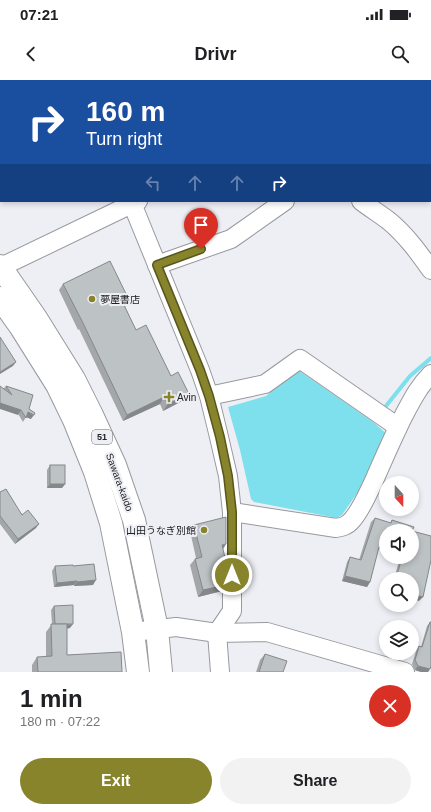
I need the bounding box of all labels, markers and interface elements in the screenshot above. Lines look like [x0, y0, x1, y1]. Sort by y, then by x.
text: 07:21 [20, 6, 58, 23]
icon: back [20, 43, 42, 65]
icon: search [389, 43, 411, 65]
text: Drivr [194, 44, 237, 64]
icon: right [20, 96, 72, 148]
text: 160 m [86, 96, 165, 127]
text: Turn right [86, 129, 162, 149]
icon: left [142, 172, 164, 194]
icon: ahead [184, 172, 206, 194]
icon: ahead [226, 172, 248, 194]
icon: right [268, 172, 290, 194]
pin [184, 208, 218, 249]
icon: arrive [190, 214, 212, 236]
marker: 夢屋書店 [87, 294, 97, 304]
place label: 夢屋書店 [100, 294, 140, 305]
marker: Avin [164, 392, 174, 402]
place label: Avin [177, 392, 196, 403]
road number: 51 [92, 430, 112, 444]
street label: Sawara-kaido [104, 452, 135, 513]
north arrow [379, 476, 419, 516]
map controls [379, 476, 419, 660]
button: sound [379, 524, 419, 564]
place label: 山田うなぎ別館 [126, 525, 196, 536]
marker: 山田うなぎ別館 [199, 525, 209, 535]
position arrow [211, 554, 253, 596]
button: search [379, 572, 419, 612]
button: layers [379, 620, 419, 660]
text: 1 min [20, 685, 83, 712]
button: close [369, 685, 411, 727]
text: 180 m · 07:22 [20, 714, 100, 729]
button: Exit [20, 758, 212, 804]
button: Share [220, 758, 411, 804]

